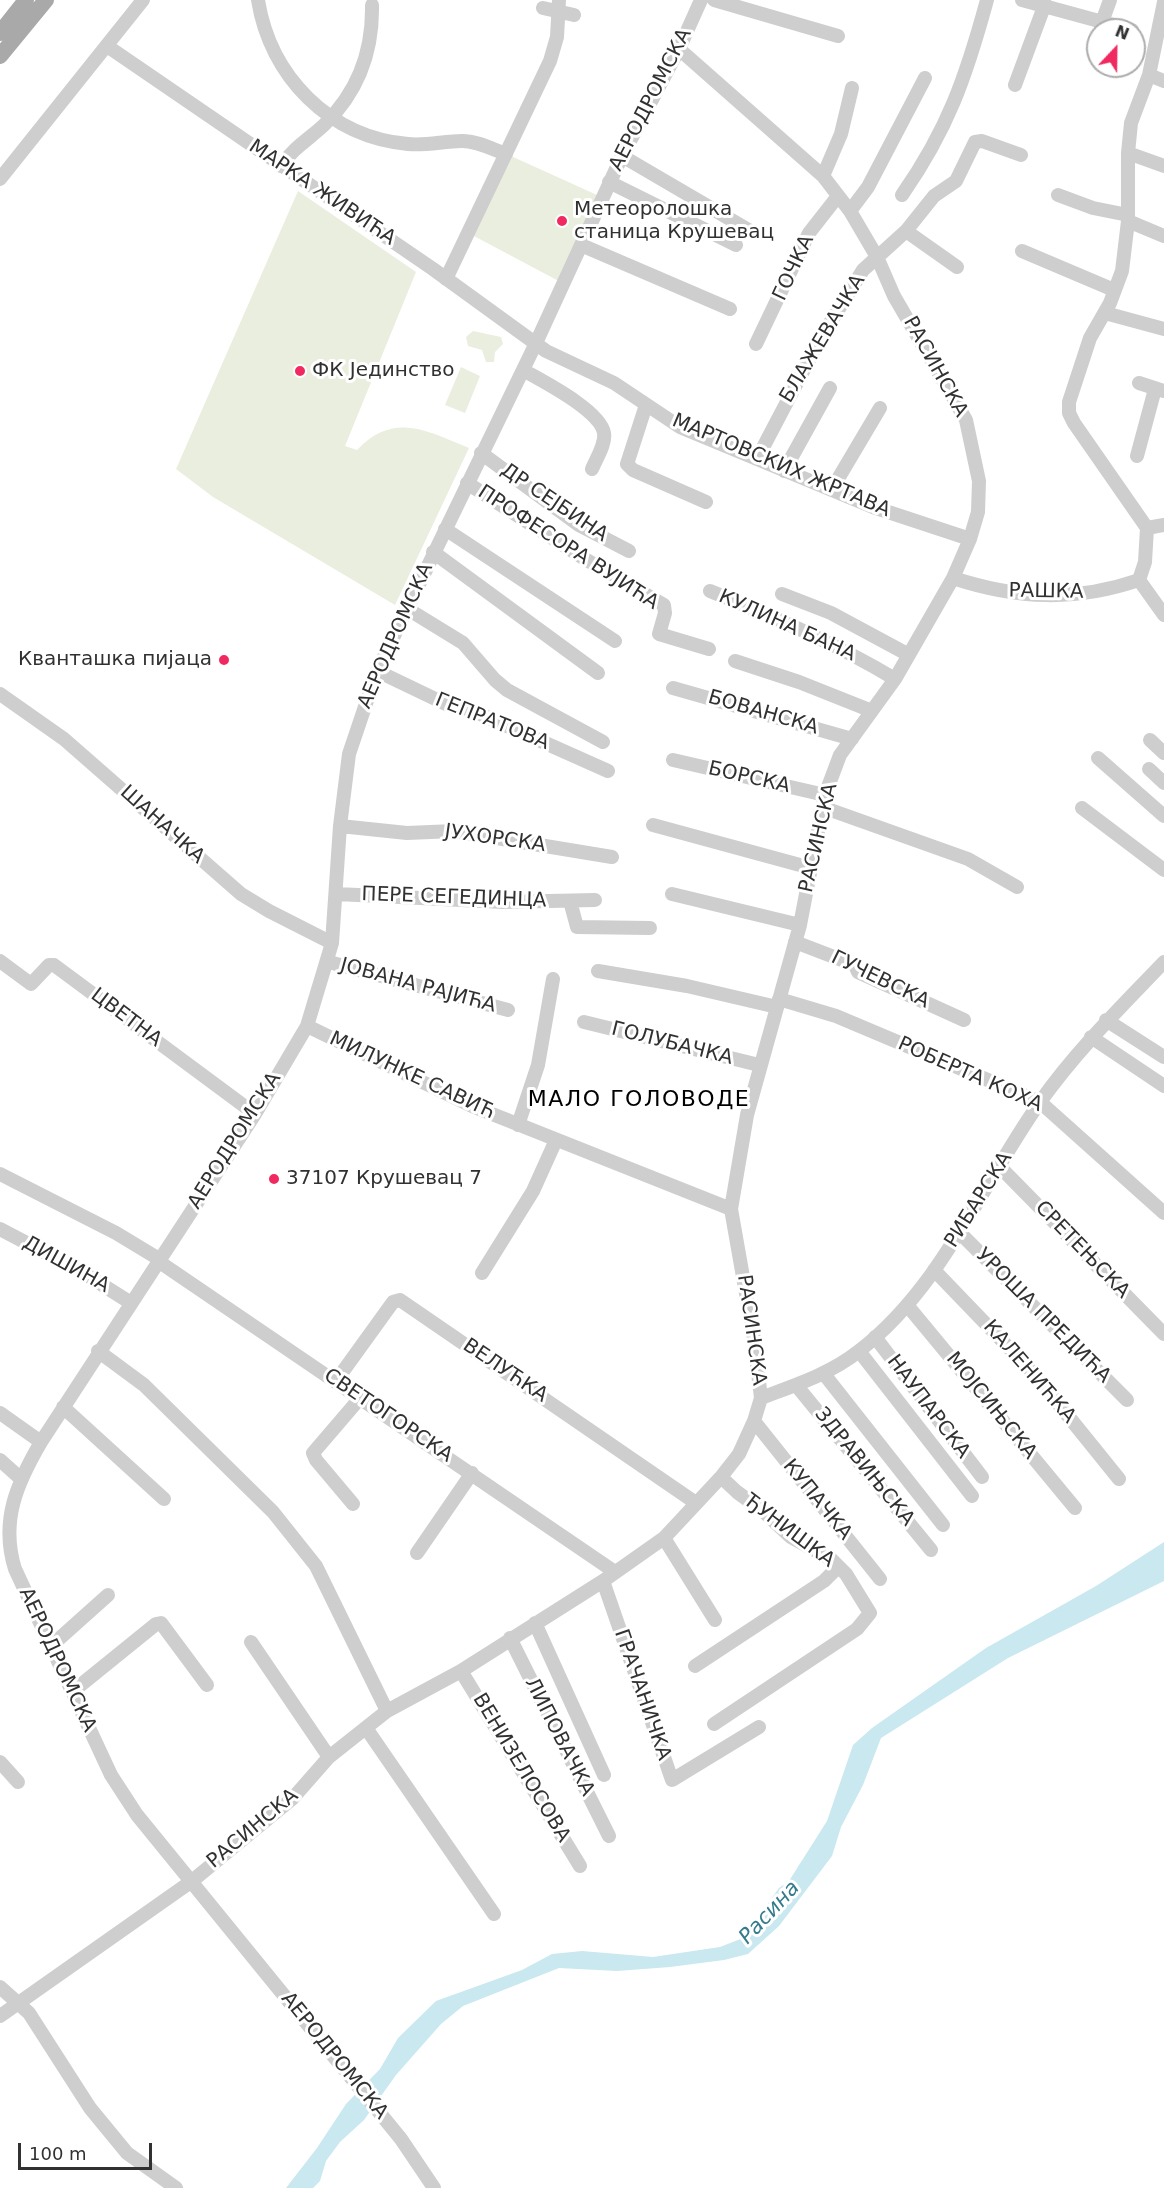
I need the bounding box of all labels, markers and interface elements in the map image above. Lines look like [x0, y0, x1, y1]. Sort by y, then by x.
north arrow [1086, 18, 1146, 78]
text: N [1112, 21, 1132, 44]
street label: АЕРОДРОМСКА [605, 25, 697, 175]
street label: МАРКА ЖИВИЋА [244, 135, 400, 251]
place label: Метеоролошка станица Крушевац [574, 198, 774, 245]
marker: Метеоролошка станица Крушевац [555, 214, 569, 228]
street label: ГОЧКА [768, 231, 820, 305]
street label: БЛАЖЕВАЧКА [775, 270, 871, 408]
street label: РАСИНСКА [897, 312, 973, 422]
place label: ФК Јединство [312, 359, 455, 383]
marker: ФК Јединство [293, 364, 307, 378]
street label: МАРТОВСКИХ ЖРТАВА [668, 409, 894, 523]
street label: ДР СЕЈБИНА [496, 458, 612, 548]
street label: ПРОФЕСОРА ВУЈИЋА [473, 481, 663, 615]
street label: АЕРОДРОМСКА [353, 560, 439, 712]
street label: РАШКА [1008, 579, 1084, 605]
street label: КУЛИНА БАНА [715, 585, 859, 667]
place label: Кванташка пијаца [18, 648, 212, 672]
marker: Кванташка пијаца [217, 653, 231, 667]
street label: БОВАНСКА [705, 686, 821, 740]
street label: ГЕПРАТОВА [431, 688, 553, 756]
street label: БОРСКА [706, 757, 792, 799]
street label: ШАНАЧКА [115, 781, 209, 869]
street label: РАСИНСКА [795, 781, 843, 895]
street label: ЈУХОРСКА [443, 820, 547, 858]
street label: ПЕРЕ СЕГЕДИНЦА [361, 883, 547, 913]
street label: ГУЧЕВСКА [827, 946, 933, 1014]
street label: ЈОВАНА РАЈИЋА [338, 954, 498, 1018]
street label: ЦВЕТНА [86, 983, 166, 1053]
street label: ГОЛУБАЧКА [609, 1017, 735, 1071]
street label: МИЛУНКЕ САВИЋ [325, 1027, 499, 1125]
street label: РОБЕРТА КОХА [894, 1032, 1046, 1118]
street label: АЕРОДРОМСКА [183, 1068, 287, 1214]
district label: МАЛО ГОЛОВОДЕ [528, 1087, 750, 1113]
street label: РИБАРСКА [940, 1148, 1018, 1252]
place label: 37107 Крушевац 7 [286, 1167, 482, 1191]
marker: 37107 Крушевац 7 [267, 1172, 281, 1186]
street label: СРЕТЕЊСКА [1030, 1196, 1134, 1304]
street label: ДИШИНА [18, 1231, 114, 1299]
street label: УРОША ПРЕДИЋА [970, 1243, 1116, 1389]
street label: РАСИНСКА [731, 1273, 771, 1387]
street label: КАЛЕНИЋКА [978, 1315, 1080, 1429]
street label: ВЕЛУЋКА [458, 1334, 552, 1408]
street label: МОЈСИЊСКА [941, 1348, 1041, 1464]
street label: НАУПАРСКА [881, 1350, 975, 1464]
street label: СВЕТОГОРСКА [319, 1364, 457, 1468]
street label: ЗДРАВИЊСКА [809, 1403, 919, 1531]
street label: КУПАЧКА [777, 1455, 857, 1545]
street label: ЂУНИШКА [739, 1489, 839, 1573]
street label: АЕРОДРОМСКА [13, 1584, 101, 1736]
street label: ГРАЧАНИЧКА [608, 1626, 676, 1764]
street label: ЛИПОВАЧКА [519, 1674, 599, 1800]
street label: ВЕНИЗЕЛОСОВА [467, 1689, 575, 1847]
street label: РАСИНСКА [203, 1784, 303, 1874]
water label: Расина [734, 1876, 806, 1950]
street label: АЕРОДРОМСКА [275, 1988, 393, 2124]
scale bar [21, 2131, 154, 2169]
text: 100 m [29, 2143, 87, 2164]

